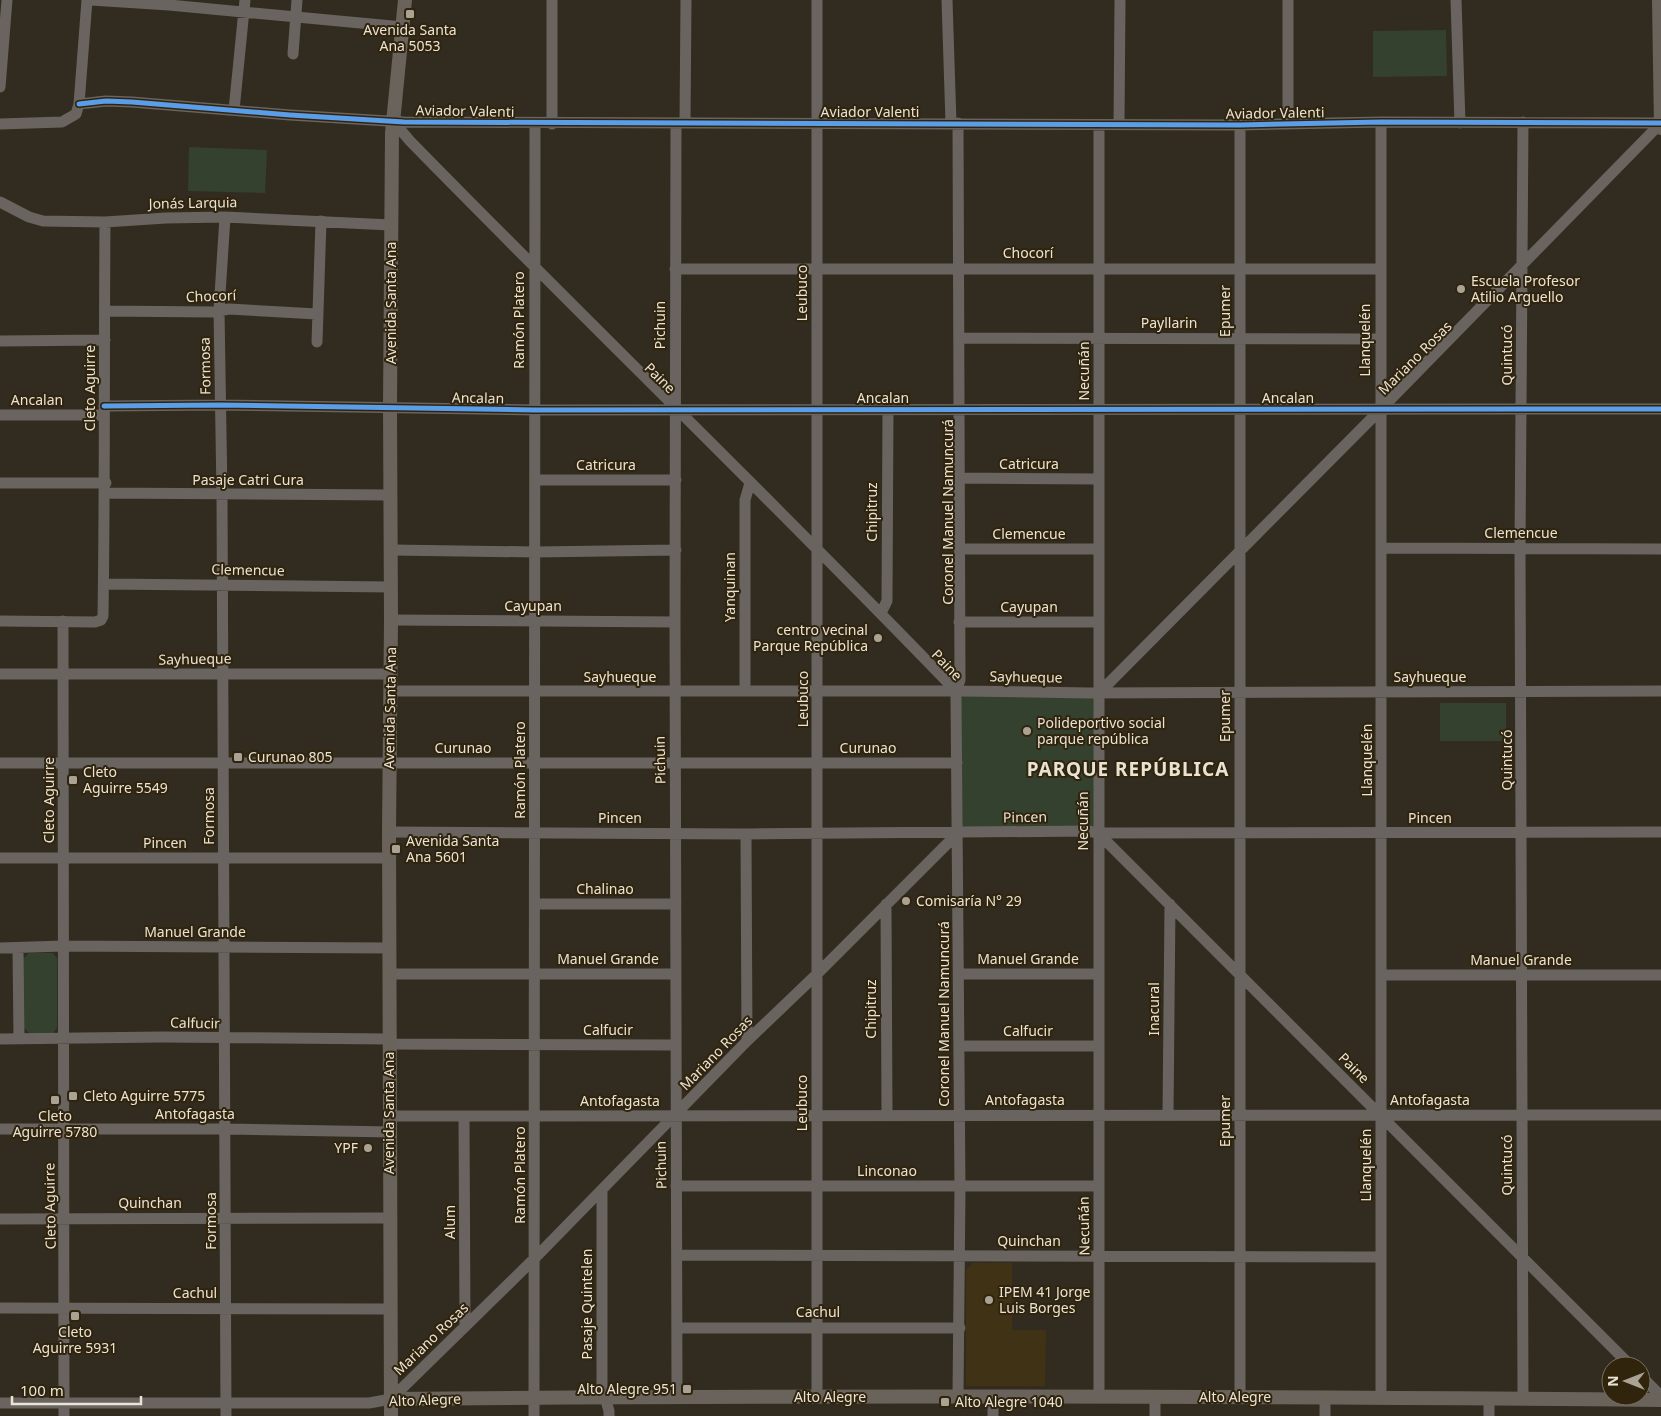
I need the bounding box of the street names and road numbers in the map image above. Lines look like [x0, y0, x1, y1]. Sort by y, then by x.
street label: Aviador Valenti [415, 100, 515, 121]
street label: Aviador Valenti [821, 102, 919, 121]
street label: Aviador Valenti [1225, 102, 1325, 123]
street label: Jonás Larquia [147, 192, 237, 213]
street label: Avenida Santa Ana [381, 242, 400, 364]
street label: Chocorí [1003, 243, 1054, 262]
street label: Leubuco [792, 265, 811, 321]
street label: Ramón Platero [509, 271, 528, 369]
street label: Chocorí [185, 285, 237, 306]
street label: Epumer [1215, 285, 1234, 337]
street label: Pichuin [650, 301, 669, 349]
street label: Llanquelén [1355, 304, 1374, 376]
street label: Payllarin [1141, 313, 1197, 332]
street label: Mariano Rosas [1374, 316, 1456, 399]
street label: Quintucó [1497, 325, 1516, 385]
street label: Formosa [194, 337, 215, 395]
street label: Necuñán [1074, 341, 1093, 401]
street label: Cleto Aguirre [80, 345, 99, 431]
street label: Paine [641, 358, 680, 397]
street label: Ancalan [452, 388, 504, 407]
street label: Ancalan [857, 388, 909, 407]
street label: Ancalan [1262, 388, 1314, 407]
street label: Ancalan [11, 390, 63, 409]
street label: Coronel Manuel Namuncurá [938, 419, 957, 605]
street label: Catricura [999, 454, 1059, 473]
street label: Catricura [576, 455, 636, 474]
street label: Pasaje Catri Cura [192, 470, 304, 489]
street label: Chipitruz [862, 482, 881, 542]
street label: Clemencue [1484, 523, 1558, 542]
street label: Clemencue [992, 524, 1066, 543]
street label: Yanquinan [720, 552, 739, 622]
street label: Clemencue [211, 559, 285, 580]
street label: Cayupan [504, 596, 562, 615]
street label: Cayupan [1000, 597, 1058, 616]
street label: Paine [928, 645, 967, 684]
street label: Avenida Santa Ana [379, 647, 400, 769]
street label: Sayhueque [158, 648, 232, 669]
street label: Sayhueque [989, 666, 1063, 687]
street label: Sayhueque [583, 667, 657, 686]
street label: Sayhueque [1393, 667, 1467, 686]
street label: Leubuco [793, 671, 812, 727]
street label: Epumer [1215, 690, 1234, 742]
street label: Ramón Platero [510, 721, 529, 819]
street label: Llanquelén [1357, 724, 1376, 796]
street label: Quintucó [1497, 730, 1516, 790]
street label: Pichuin [650, 736, 669, 784]
street label: Curunao [435, 738, 491, 757]
street label: Curunao [840, 738, 896, 757]
street label: Cleto Aguirre [39, 757, 58, 843]
street label: Formosa [199, 787, 218, 845]
street label: Necuñán [1073, 791, 1092, 851]
street label: Pincen [1003, 807, 1047, 826]
street label: Pincen [598, 808, 642, 827]
street label: Pincen [1408, 808, 1452, 827]
street label: Pincen [143, 833, 187, 852]
street label: Chalinao [576, 879, 634, 898]
street label: Coronel Manuel Namuncurá [934, 921, 953, 1107]
street label: Manuel Grande [144, 922, 246, 941]
street label: Manuel Grande [557, 949, 659, 968]
street label: Manuel Grande [977, 949, 1079, 968]
street label: Manuel Grande [1470, 950, 1572, 969]
street label: Chipitruz [861, 979, 880, 1039]
street label: Inacural [1144, 982, 1163, 1036]
street label: Mariano Rosas [675, 1011, 756, 1094]
street label: Calfucir [170, 1013, 220, 1032]
street label: Calfucir [583, 1020, 633, 1039]
street label: Calfucir [1003, 1021, 1053, 1040]
street label: Paine [1335, 1048, 1374, 1087]
street label: Avenida Santa Ana [379, 1052, 398, 1174]
street label: Leubuco [792, 1075, 811, 1131]
street label: Antofagasta [985, 1090, 1065, 1109]
street label: Antofagasta [1390, 1090, 1470, 1109]
street label: Antofagasta [580, 1091, 660, 1110]
street label: Epumer [1215, 1095, 1234, 1147]
street label: Antofagasta [155, 1104, 235, 1123]
street label: Ramón Platero [510, 1126, 529, 1224]
street label: Llanquelén [1356, 1129, 1375, 1201]
street label: Quintucó [1497, 1135, 1516, 1195]
street label: Pichuin [651, 1141, 670, 1189]
street label: Linconao [857, 1161, 917, 1180]
street label: Cleto Aguirre [39, 1162, 60, 1249]
street label: Formosa [201, 1192, 220, 1250]
street label: Quinchan [118, 1193, 182, 1212]
street label: Necuñán [1073, 1196, 1094, 1256]
street label: Alum [440, 1205, 459, 1239]
street label: Quinchan [997, 1231, 1061, 1250]
street label: Pasaje Quintelen [577, 1249, 596, 1360]
street label: Cachul [173, 1283, 217, 1302]
street label: Mariano Rosas [389, 1298, 472, 1379]
street label: Cachul [796, 1302, 840, 1321]
street label: Alto Alegre [794, 1387, 866, 1406]
street label: Alto Alegre [1199, 1387, 1271, 1406]
street label: Alto Alegre [389, 1389, 461, 1410]

